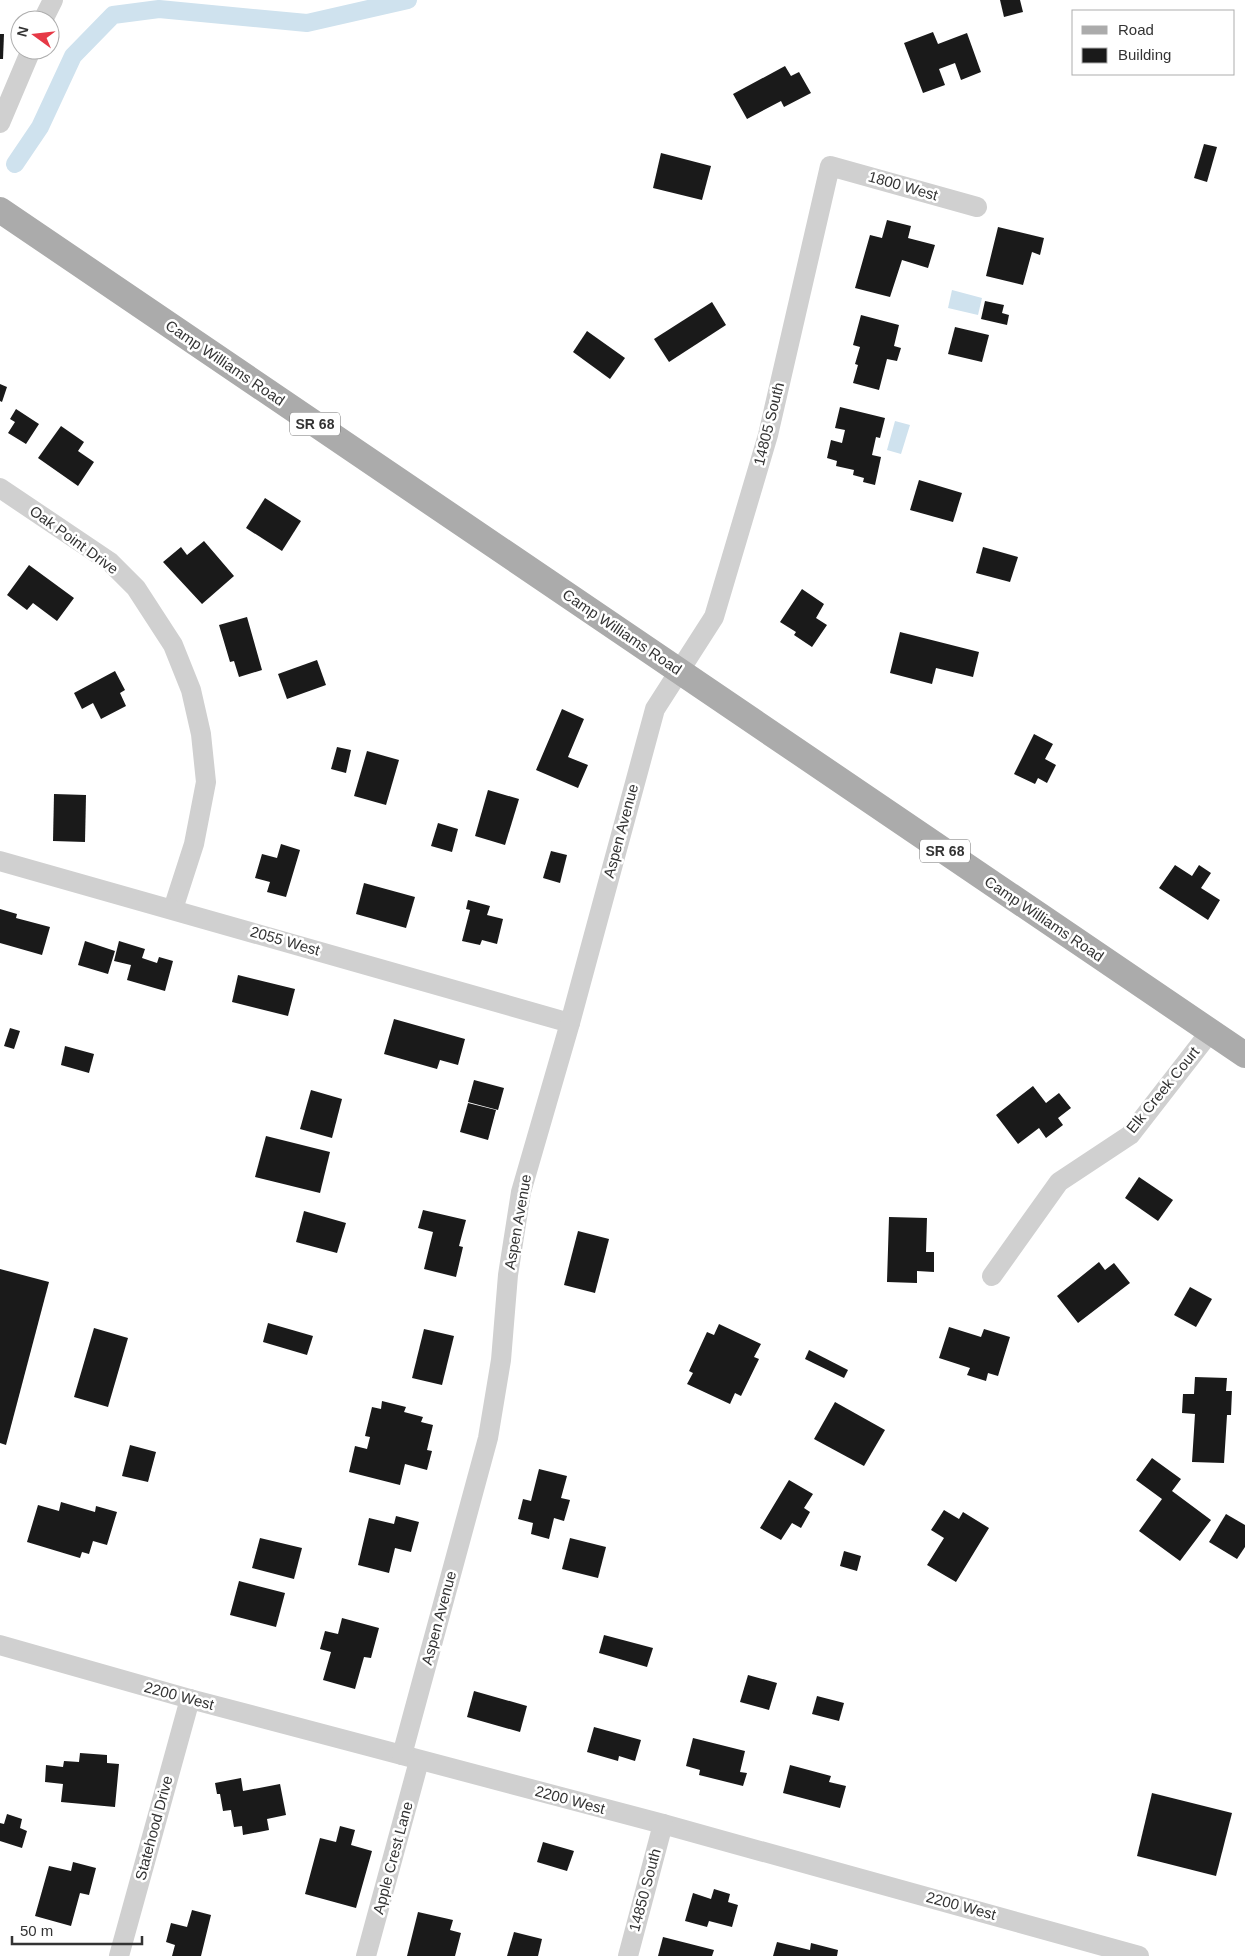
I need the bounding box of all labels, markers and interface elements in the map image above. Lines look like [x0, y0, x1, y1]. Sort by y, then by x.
north arrow [10, 10, 60, 60]
legend [1072, 10, 1235, 75]
text: Road [1118, 21, 1154, 38]
text: N [13, 25, 31, 39]
text: Building [1118, 46, 1171, 63]
street label: 1800 West [866, 168, 941, 204]
street label: Camp Williams Road [162, 316, 288, 409]
street label: 14805 South [750, 381, 787, 467]
road number: SR 68 [290, 412, 340, 436]
street label: Oak Point Drive [27, 502, 122, 577]
street label: Camp Williams Road [559, 585, 685, 678]
street label: Aspen Avenue [600, 782, 641, 880]
road number: SR 68 [920, 839, 970, 862]
street label: Camp Williams Road [981, 872, 1107, 965]
street label: 2055 West [248, 923, 323, 959]
street label: Elk Creek Court [1123, 1043, 1203, 1136]
street label: Aspen Avenue [501, 1173, 534, 1271]
street label: Aspen Avenue [418, 1569, 459, 1667]
street label: 2200 West [142, 1678, 217, 1713]
street label: Statehood Drive [131, 1774, 176, 1882]
street label: 2200 West [533, 1782, 608, 1817]
street label: Apple Crest Lane [369, 1800, 416, 1916]
street label: 14850 South [625, 1847, 664, 1933]
street label: 2200 West [924, 1888, 999, 1923]
scale bar [12, 1914, 142, 1946]
text: 50 m [20, 1922, 53, 1939]

